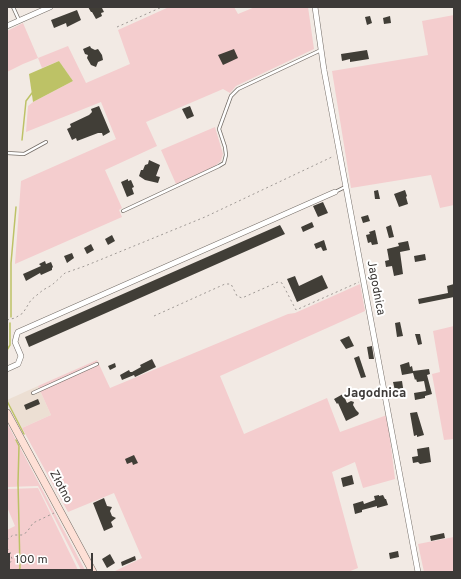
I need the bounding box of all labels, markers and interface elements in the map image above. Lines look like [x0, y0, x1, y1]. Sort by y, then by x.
street label: Jagodnica [363, 259, 387, 317]
district label: Jagodnica [344, 386, 406, 402]
street label: Złotno [45, 468, 75, 506]
scale bar [10, 545, 95, 571]
text: 100 m [15, 552, 48, 568]

